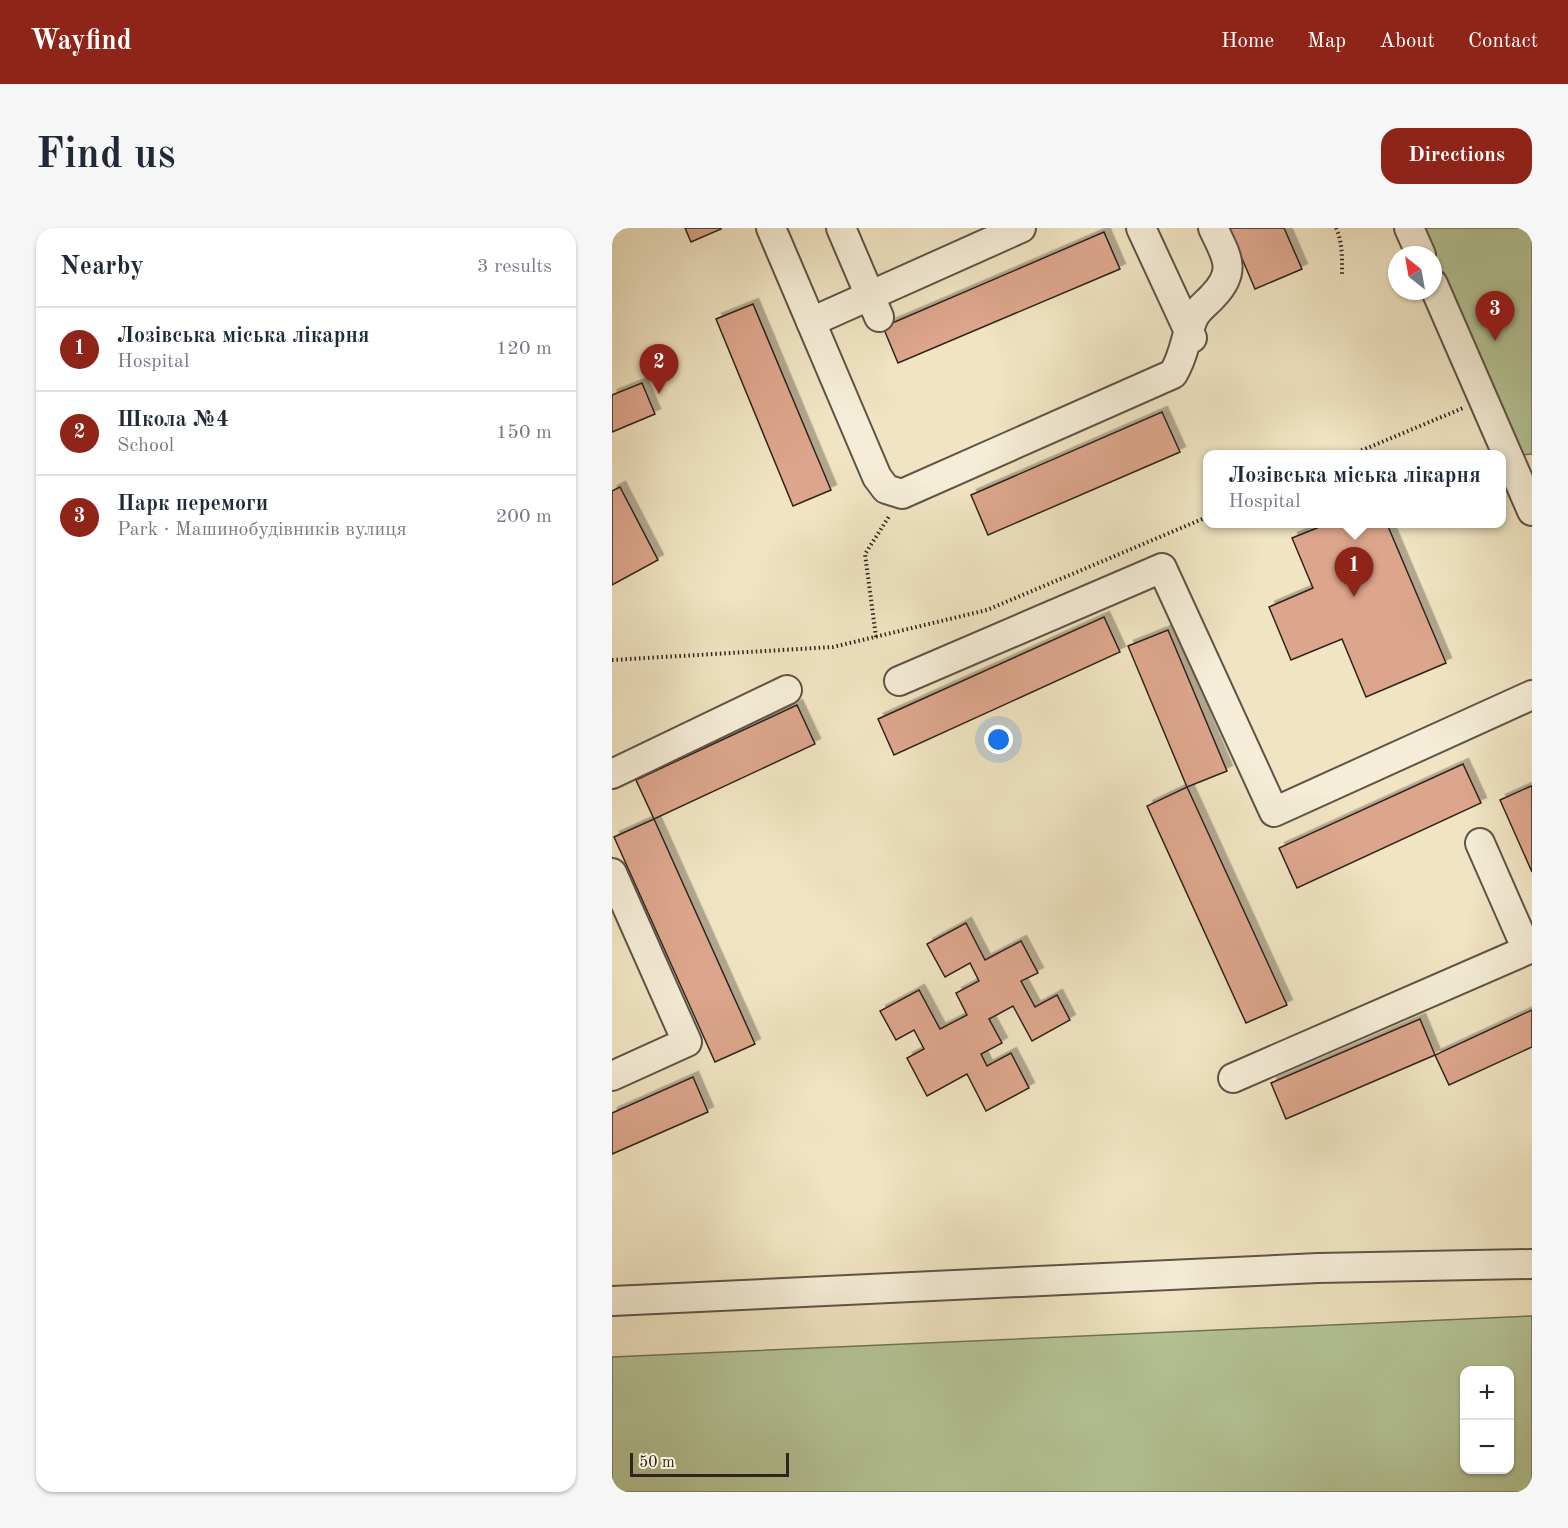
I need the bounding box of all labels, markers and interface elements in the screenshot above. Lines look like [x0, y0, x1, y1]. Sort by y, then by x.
text: Wayfind [30, 28, 132, 56]
text: Home [1221, 31, 1274, 52]
text: Map [1307, 31, 1346, 52]
text: About [1379, 31, 1435, 52]
text: Contact [1468, 31, 1538, 52]
button: Directions [1381, 128, 1532, 184]
text: Find us [36, 135, 175, 177]
north arrow [1388, 246, 1442, 300]
text: Nearby [60, 254, 144, 280]
text: 3 results [477, 257, 552, 277]
pin: 3 [1476, 291, 1514, 341]
text: Лозівська міська лікарня [117, 325, 370, 347]
text: 1 [74, 339, 85, 359]
text: 120 m [496, 339, 552, 359]
pin: 2 [640, 344, 678, 394]
text: Hospital [117, 352, 189, 372]
text: Школа №4 [117, 409, 229, 431]
text: 2 [74, 423, 85, 443]
text: 150 m [496, 423, 552, 443]
text: School [117, 436, 174, 456]
popup [1203, 450, 1506, 528]
text: Лозівська міська лікарня [1228, 465, 1481, 487]
text: Hospital [1228, 492, 1301, 512]
text: Парк перемоги [117, 493, 268, 515]
text: 3 [74, 507, 85, 527]
text: 200 m [496, 507, 552, 527]
text: Park · Машинобудівників вулиця [117, 520, 407, 540]
pin: 1 [1334, 548, 1374, 597]
your location [984, 725, 1013, 754]
map controls [1460, 1366, 1514, 1474]
button: + [1460, 1366, 1514, 1420]
button: − [1460, 1420, 1514, 1474]
scale bar [630, 1450, 789, 1478]
text: 50 m [639, 1455, 675, 1471]

